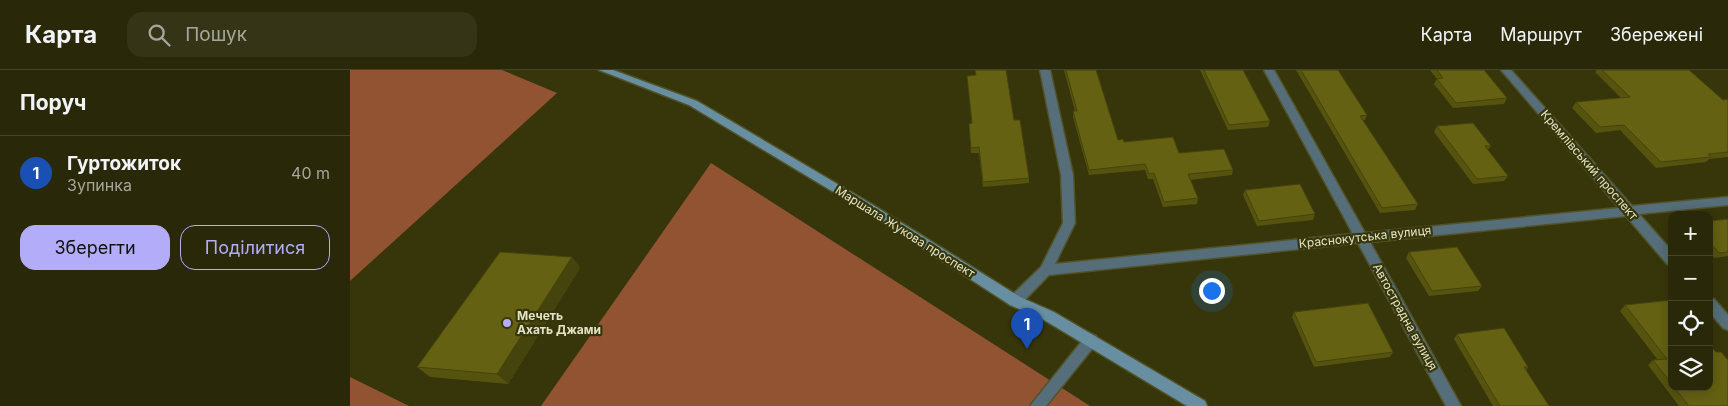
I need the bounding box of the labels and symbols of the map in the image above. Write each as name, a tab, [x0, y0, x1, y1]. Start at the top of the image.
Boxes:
street label: Кремлівський проспект	[1538, 107, 1641, 223]
street label: Маршала Жукова проспект	[833, 182, 978, 281]
street label: Краснокутська вулиця	[1298, 222, 1432, 251]
street label: Автострадна вулиця	[1370, 261, 1441, 373]
your location	[1199, 278, 1225, 304]
place label: Мечеть Ахать Джами	[517, 308, 601, 337]
pin: 1	[1011, 308, 1043, 349]
marker: Мечеть Ахать Джами	[501, 317, 513, 329]

